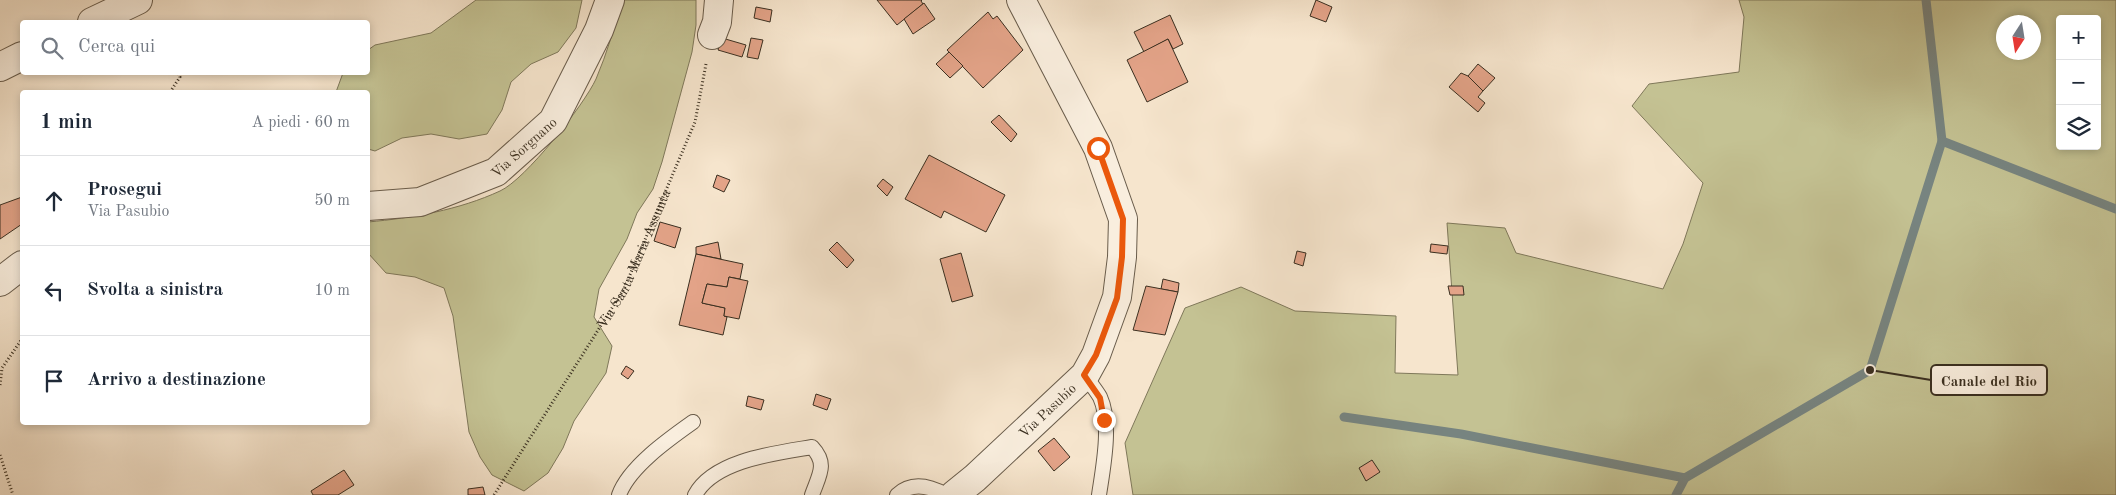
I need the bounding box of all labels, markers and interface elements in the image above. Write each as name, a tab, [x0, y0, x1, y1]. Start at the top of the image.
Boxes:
north arrow	[1996, 15, 2041, 60]
map controls	[2056, 15, 2101, 150]
button: +	[2056, 15, 2101, 60]
search box	[20, 20, 370, 75]
icon: search	[38, 34, 66, 62]
text: Cerca qui	[78, 38, 155, 57]
button: −	[2056, 60, 2101, 105]
button: layers	[2056, 105, 2101, 150]
text: 1 min	[40, 112, 93, 133]
text: A piedi · 60 m	[251, 115, 350, 131]
street label: Via Sorgnano	[489, 115, 560, 181]
route start	[1087, 137, 1110, 160]
text: Prosegui	[87, 181, 162, 200]
icon: ahead	[40, 187, 68, 215]
street label: Via Santa Maria Assunta	[595, 187, 674, 331]
text: 50 m	[314, 193, 350, 209]
text: Via Pasubio	[87, 204, 169, 220]
icon: left	[40, 277, 68, 305]
text: Svolta a sinistra	[87, 281, 223, 300]
text: 10 m	[314, 283, 350, 299]
callout: Canale del Rio	[1931, 365, 2047, 395]
icon: arrive	[40, 367, 68, 395]
text: Arrivo a destinazione	[87, 371, 266, 390]
text: Canale del Rio	[1941, 375, 2037, 390]
street label: Via Pasubio	[1017, 381, 1079, 441]
route end	[1093, 409, 1116, 432]

